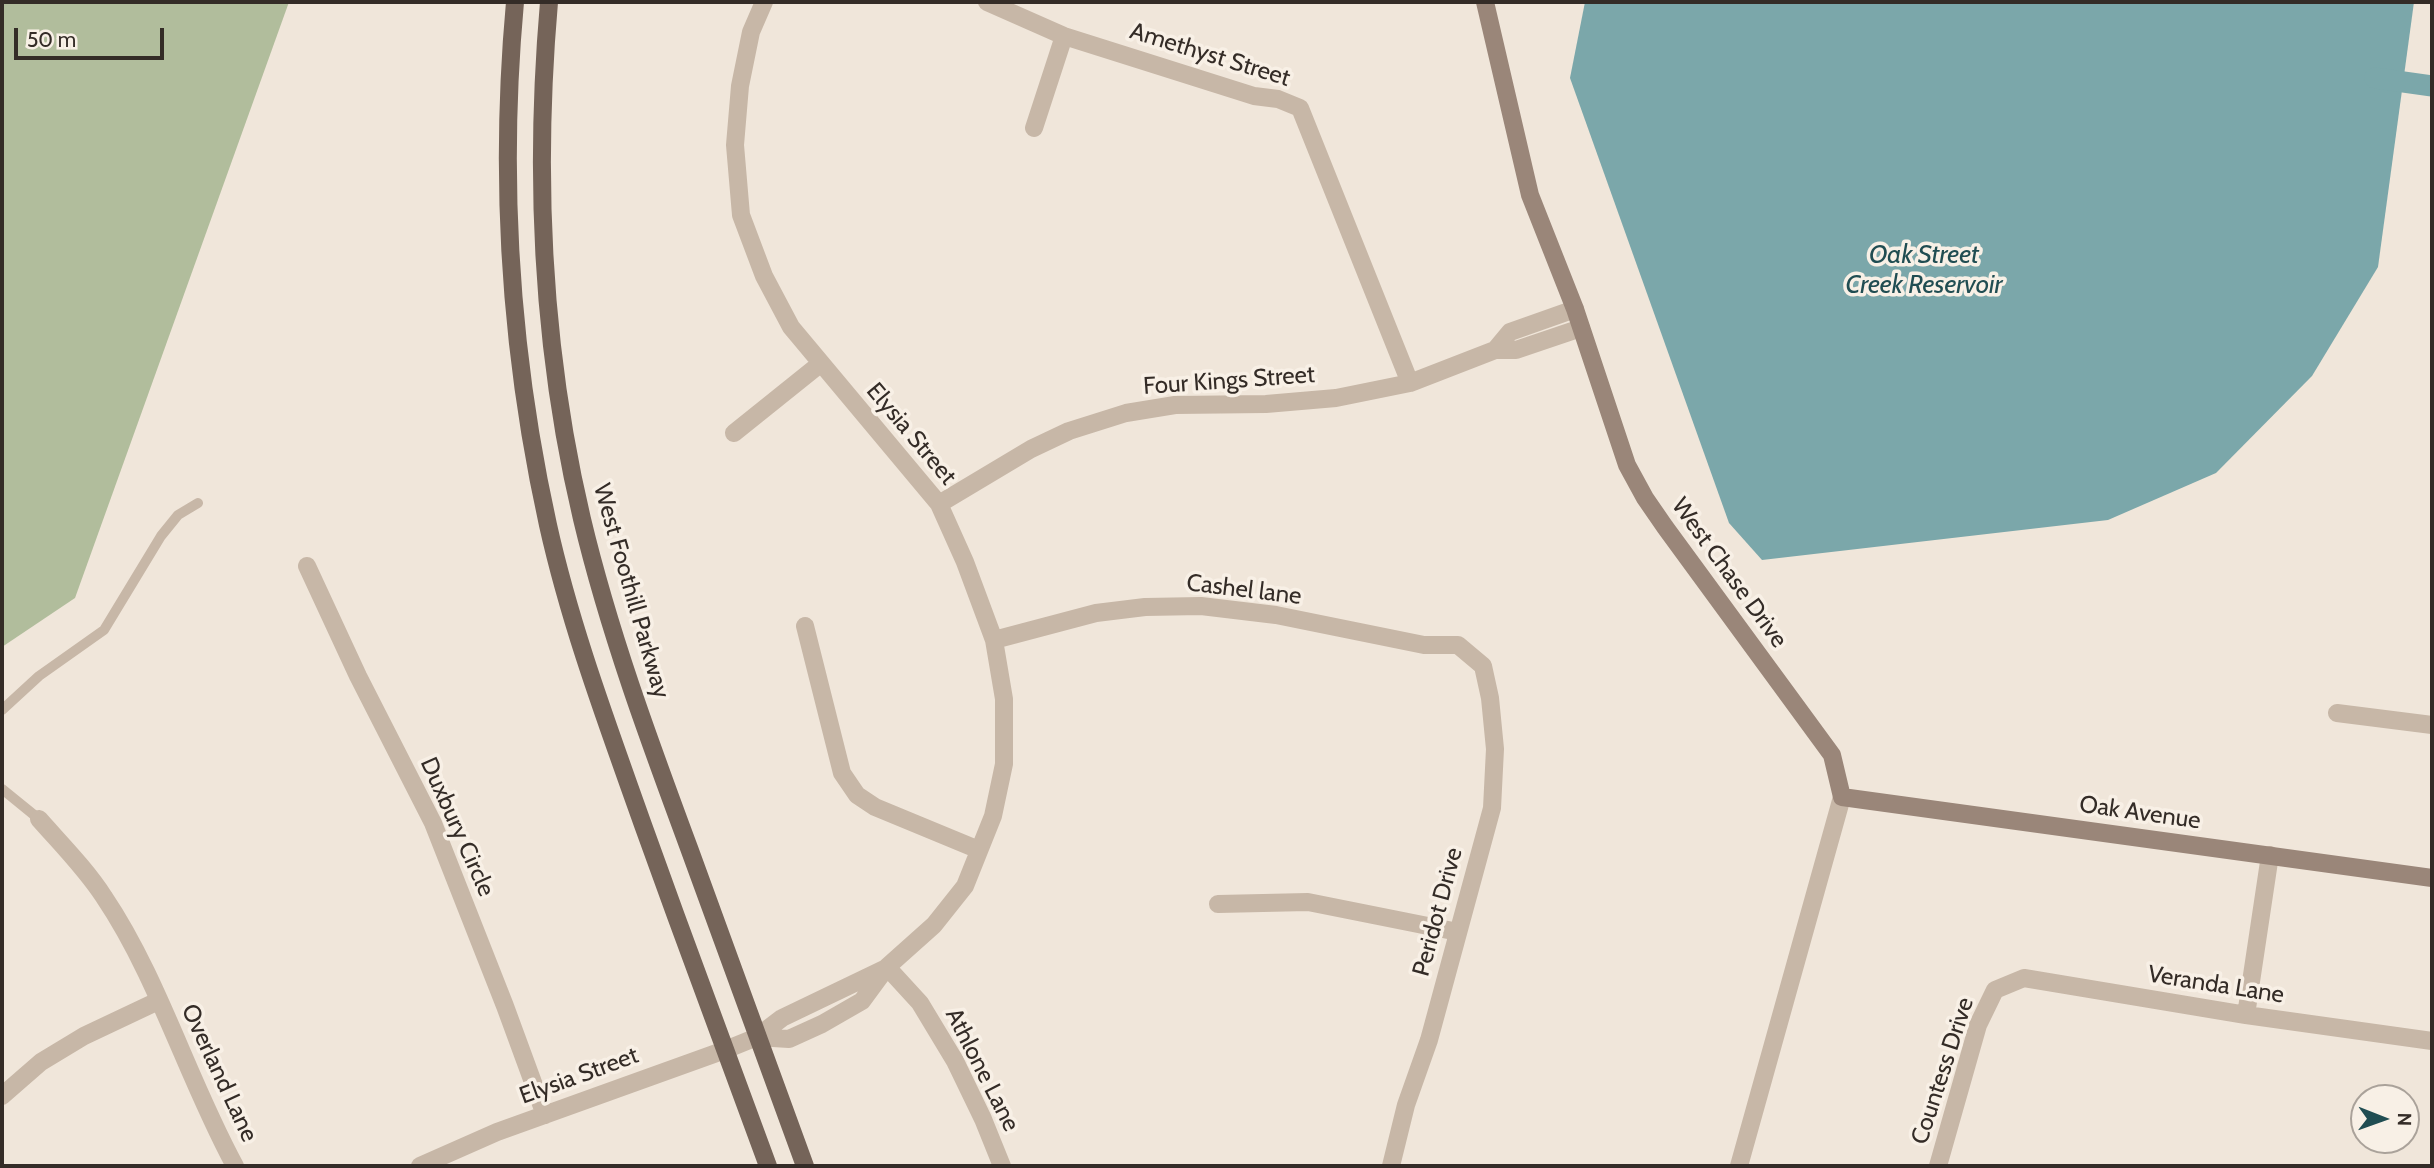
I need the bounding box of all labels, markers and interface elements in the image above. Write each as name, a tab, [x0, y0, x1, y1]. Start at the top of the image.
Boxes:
scale bar	[18, 14, 168, 58]
street label: Amethyst Street	[1126, 17, 1294, 93]
text: 50 m	[27, 27, 76, 52]
water label: Oak Street Creek Reservoir	[1845, 239, 2003, 300]
street label: Four Kings Street	[1142, 361, 1316, 401]
street label: Elysia Street	[860, 377, 962, 491]
street label: West Foothill Parkway	[587, 480, 675, 702]
street label: West Chase Drive	[1665, 492, 1793, 654]
street label: Cashel lane	[1185, 569, 1303, 611]
street label: Duxbury Circle	[414, 753, 500, 901]
street label: Oak Avenue	[2078, 790, 2202, 836]
street label: Peridot Drive	[1407, 844, 1469, 980]
street label: Veranda Lane	[2146, 960, 2286, 1010]
street label: Countess Drive	[1906, 994, 1980, 1148]
street label: Overland Lane	[175, 1000, 263, 1146]
street label: Athlone Lane	[939, 1004, 1025, 1136]
street label: Elysia Street	[516, 1041, 642, 1111]
north arrow	[2350, 1084, 2420, 1154]
text: N	[2393, 1112, 2416, 1126]

